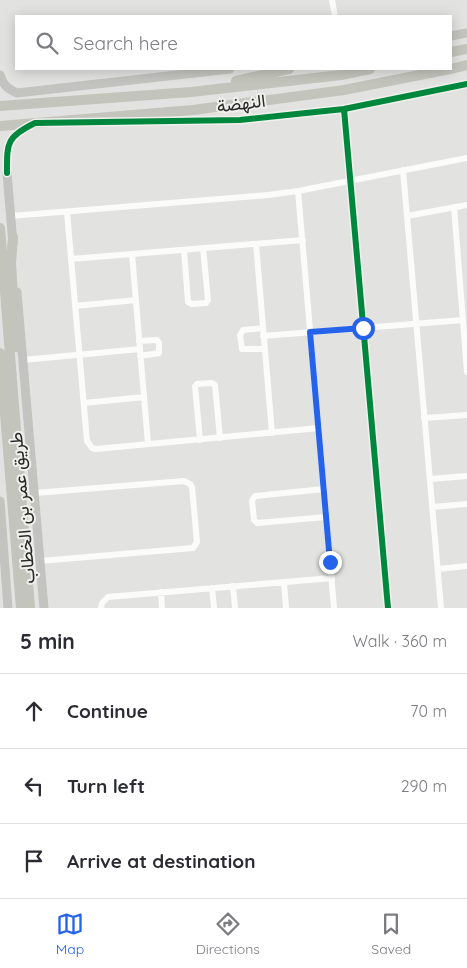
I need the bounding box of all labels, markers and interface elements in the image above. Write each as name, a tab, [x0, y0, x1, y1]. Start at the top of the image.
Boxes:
search box	[15, 15, 452, 70]
icon: search	[33, 29, 61, 57]
text: Search here	[73, 31, 178, 55]
street label: النهضة	[215, 89, 267, 117]
route start	[352, 317, 375, 340]
street label: طريق عمر بن الخطاب	[4, 431, 40, 585]
route end	[319, 551, 342, 574]
text: 5 min	[20, 628, 75, 654]
text: Walk · 360 m	[352, 631, 447, 651]
icon: ahead	[20, 697, 48, 725]
text: Continue	[67, 699, 148, 723]
text: 70 m	[410, 701, 447, 721]
icon: left	[20, 772, 48, 800]
text: Turn left	[67, 774, 145, 798]
text: 290 m	[401, 776, 447, 796]
icon: arrive	[20, 847, 48, 875]
text: Arrive at destination	[67, 849, 256, 873]
tab: Map	[56, 910, 84, 958]
tab: Directions	[196, 910, 260, 958]
tab: Saved	[371, 910, 411, 958]

